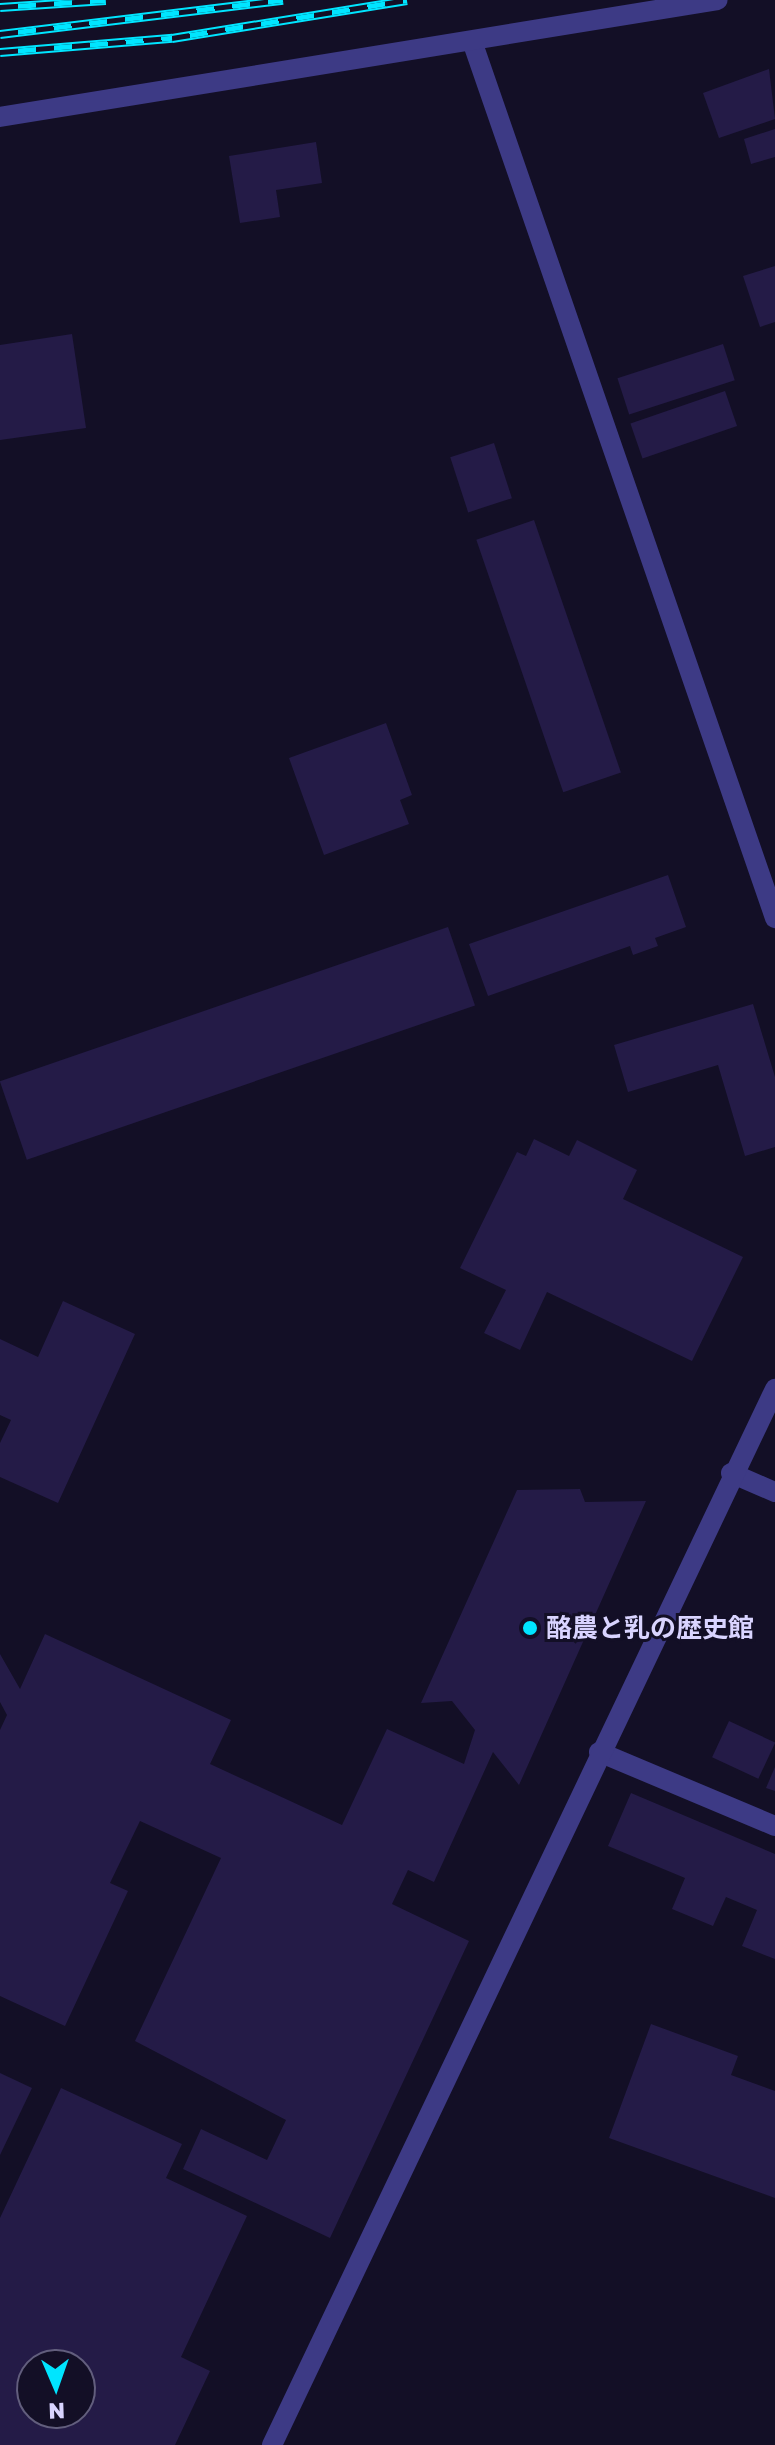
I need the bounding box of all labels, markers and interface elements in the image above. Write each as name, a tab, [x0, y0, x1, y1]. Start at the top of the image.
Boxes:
place label: 酪農と乳の歴史館	[546, 1612, 754, 1644]
marker: 酪農と乳の歴史館	[521, 1619, 539, 1637]
north arrow	[16, 2349, 96, 2429]
text: N	[48, 2398, 66, 2425]

